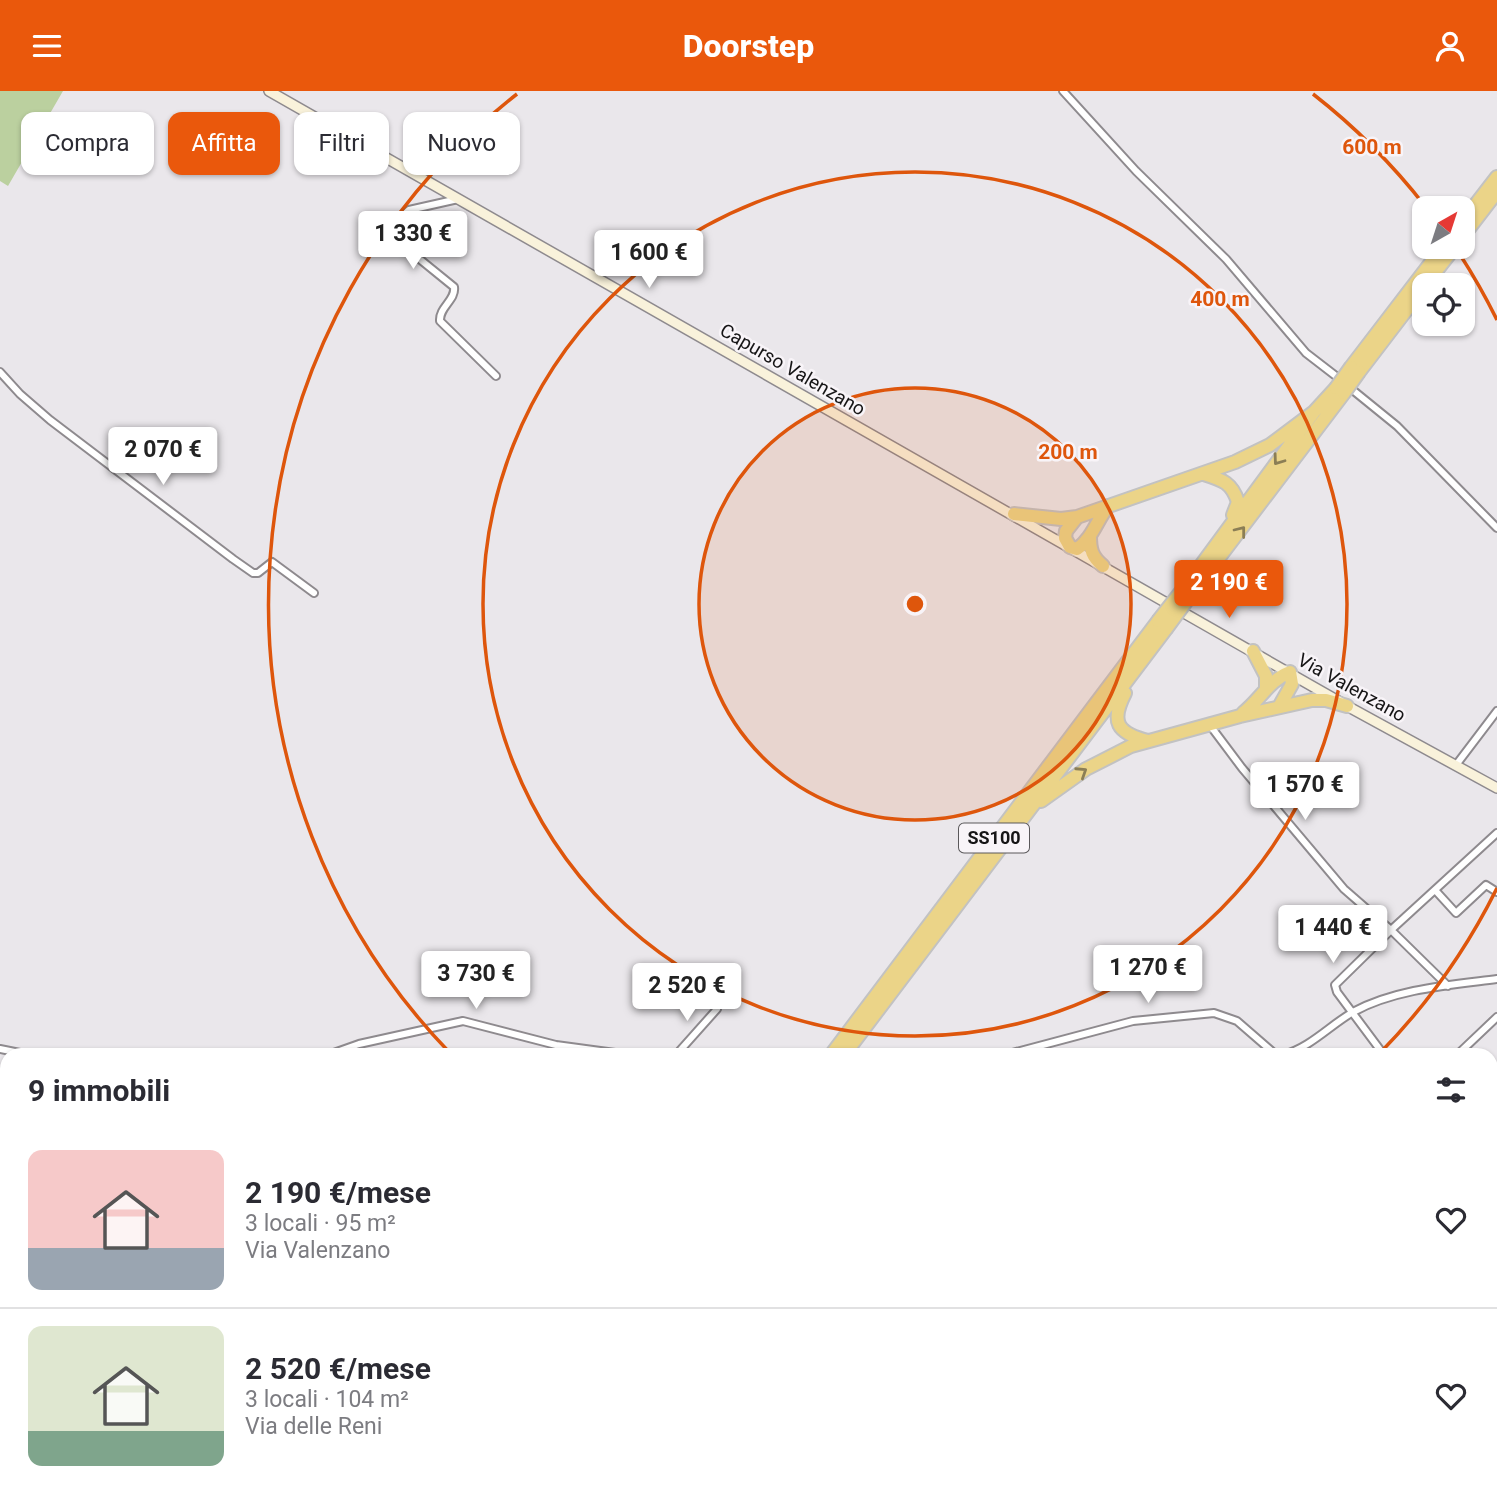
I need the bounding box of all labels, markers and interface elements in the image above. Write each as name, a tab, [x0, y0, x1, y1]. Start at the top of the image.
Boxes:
icon: menu	[28, 27, 66, 65]
text: Doorstep	[683, 27, 814, 65]
icon: person	[1431, 27, 1469, 65]
chip: Compra	[21, 112, 154, 175]
chip: Affitta	[168, 112, 280, 175]
chip: Filtri	[294, 112, 389, 175]
chip: Nuovo	[403, 112, 520, 175]
text: 600 m	[1342, 135, 1402, 159]
north arrow	[1412, 196, 1475, 259]
map controls	[1412, 196, 1475, 336]
pin: 1 330 €	[348, 211, 478, 271]
text: 1 330 €	[374, 220, 452, 247]
pin: 1 600 €	[584, 231, 714, 290]
text: 1 600 €	[610, 239, 688, 266]
button: locate	[1412, 273, 1475, 336]
text: 400 m	[1190, 287, 1250, 311]
street label: Capurso Valenzano	[716, 318, 869, 420]
pin: 2 070 €	[98, 427, 228, 487]
text: 2 070 €	[124, 436, 202, 463]
text: 200 m	[1038, 440, 1098, 464]
one-way arrow	[1274, 452, 1287, 465]
one-way arrow	[1233, 526, 1246, 538]
pin: 2 190 €	[1164, 561, 1294, 620]
text: 2 190 €	[1190, 569, 1268, 596]
centre of rings	[903, 592, 927, 616]
street label: Via Valenzano	[1294, 648, 1410, 727]
pin: 1 570 €	[1240, 763, 1370, 822]
one-way arrow	[1074, 767, 1087, 780]
text: 1 570 €	[1266, 771, 1344, 798]
road number: SS100	[959, 823, 1029, 853]
pin: 1 440 €	[1268, 905, 1398, 965]
text: 1 440 €	[1294, 914, 1372, 941]
pin: 1 270 €	[1083, 946, 1213, 1005]
pin: 3 730 €	[411, 951, 541, 1011]
text: 1 270 €	[1109, 954, 1187, 981]
text: 3 730 €	[437, 960, 515, 987]
pin: 2 520 €	[622, 963, 752, 1023]
text: 2 520 €	[648, 972, 726, 999]
icon: filters	[1432, 1071, 1470, 1109]
text: 9 immobili	[28, 1073, 170, 1108]
text: 2 190 €/mese	[245, 1175, 431, 1210]
icon: home	[84, 1178, 168, 1262]
icon: heart	[1432, 1201, 1470, 1239]
text: 3 locali · 95 m²	[245, 1210, 396, 1237]
text: Via Valenzano	[245, 1237, 390, 1264]
text: 2 520 €/mese	[245, 1351, 431, 1386]
icon: home	[84, 1354, 168, 1438]
icon: heart	[1432, 1377, 1470, 1415]
text: 3 locali · 104 m²	[245, 1386, 409, 1413]
text: Via delle Reni	[245, 1413, 382, 1440]

